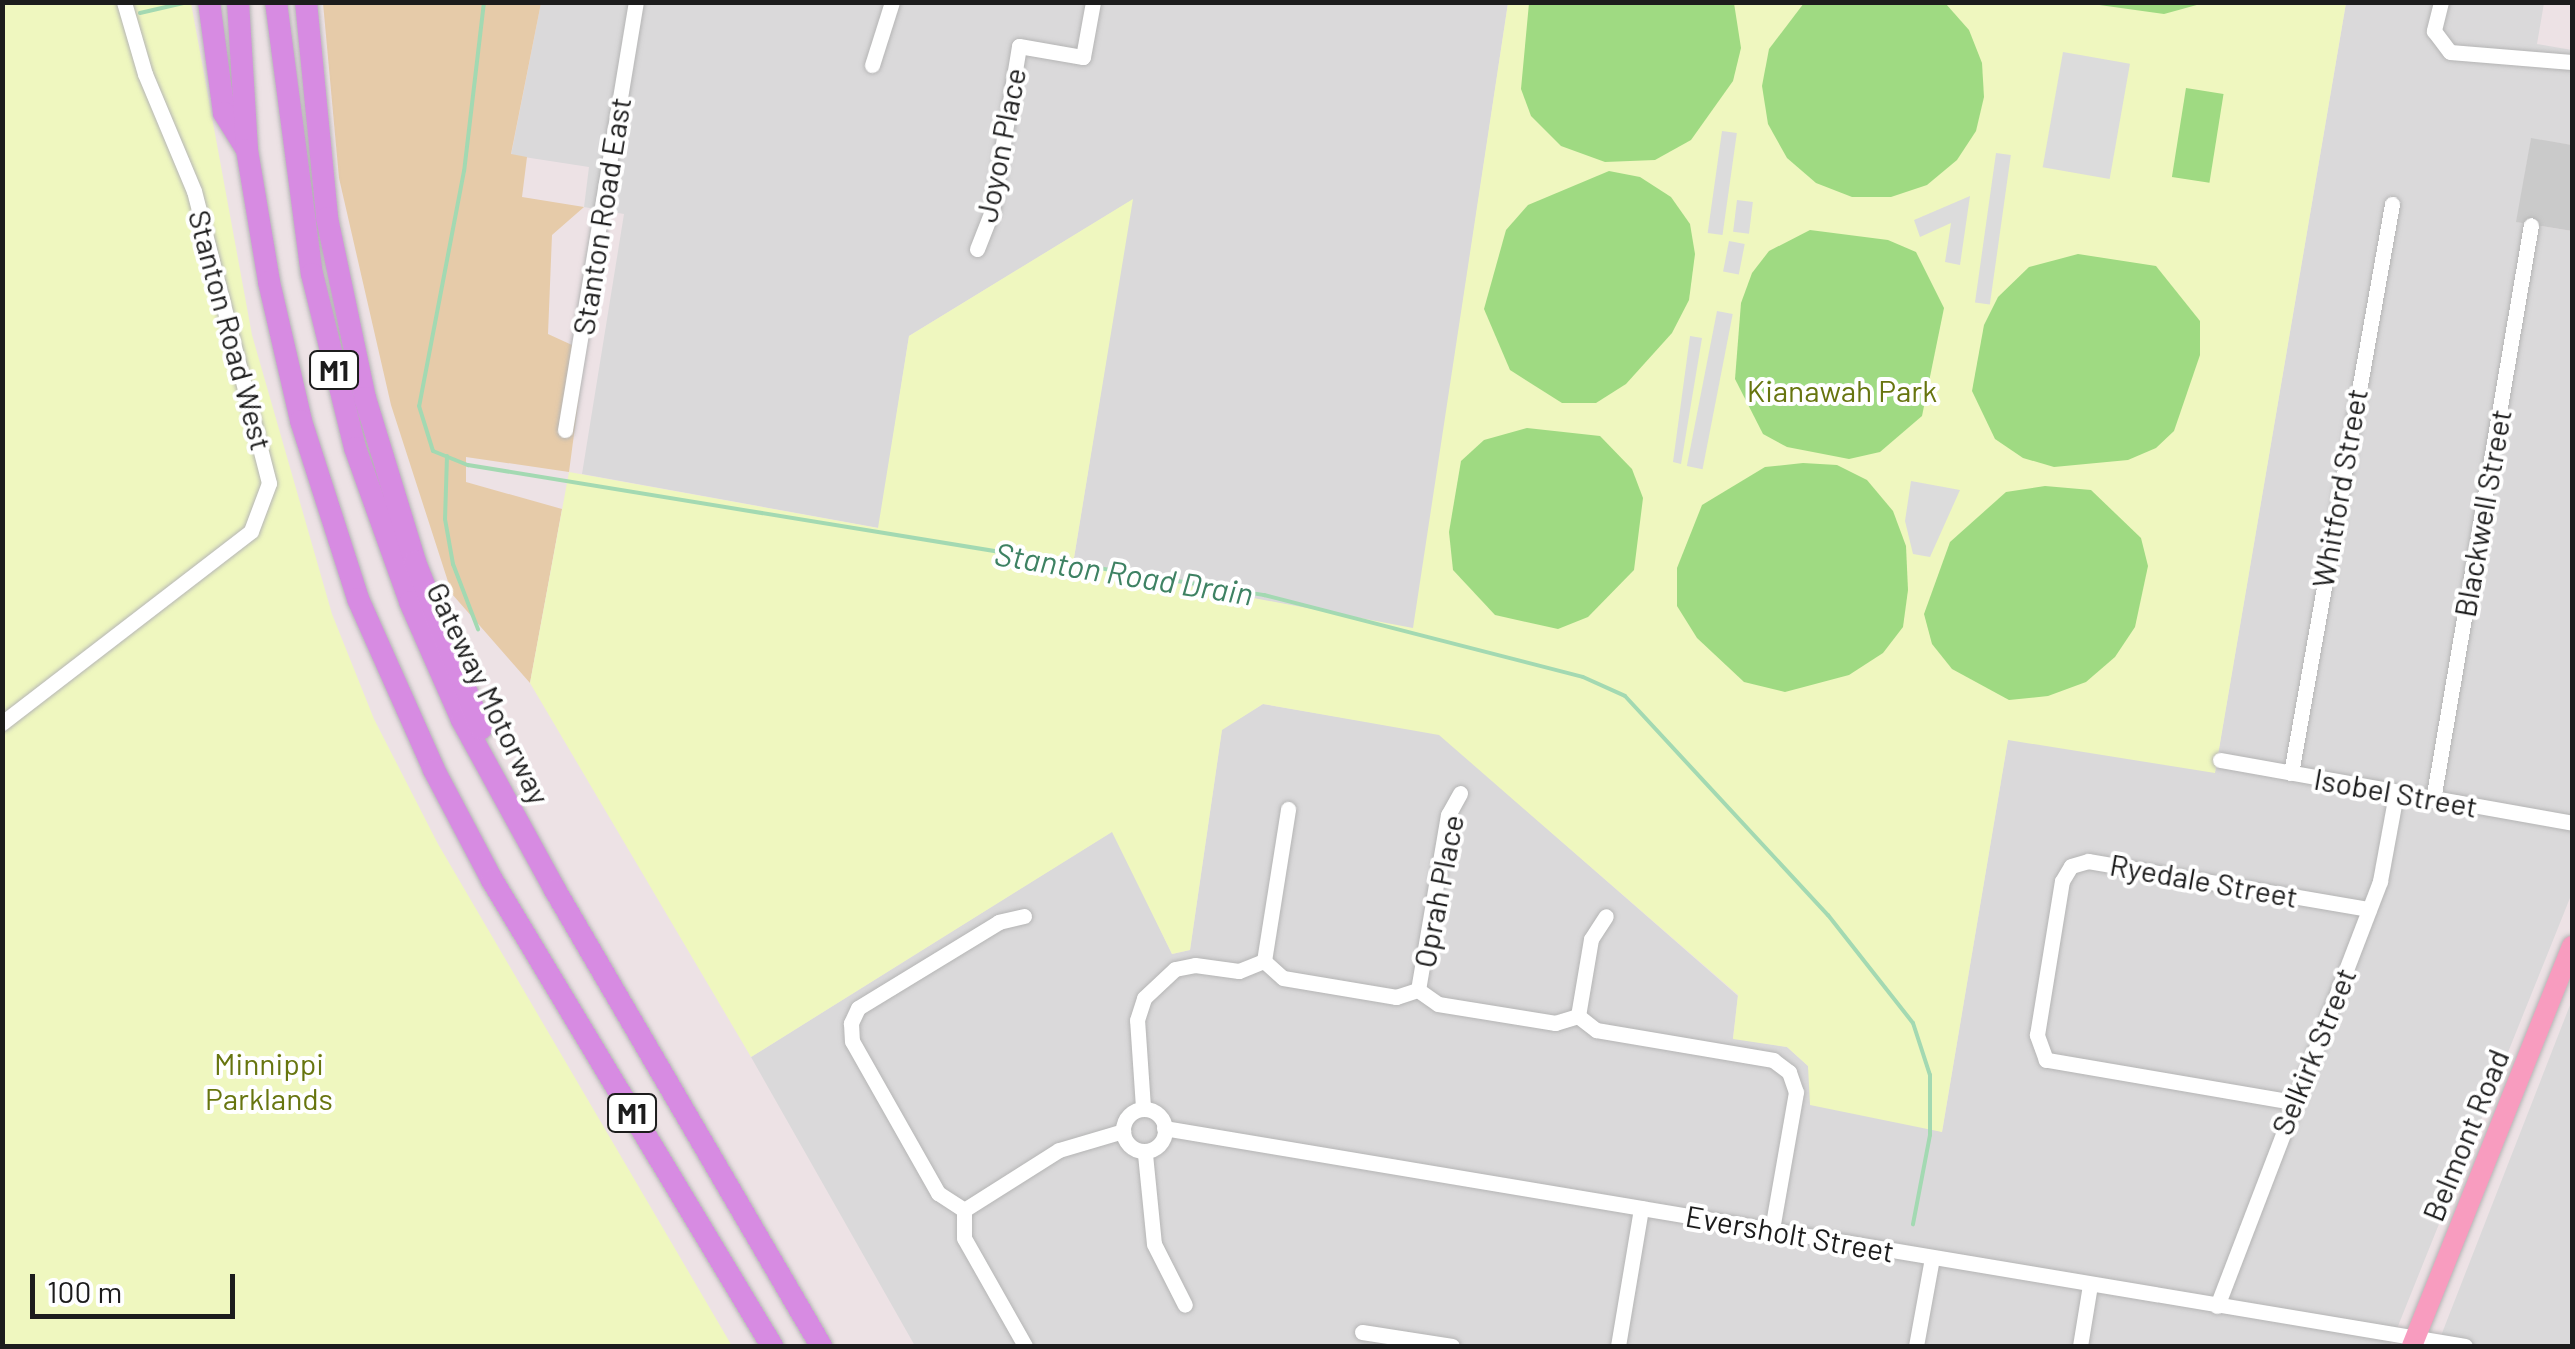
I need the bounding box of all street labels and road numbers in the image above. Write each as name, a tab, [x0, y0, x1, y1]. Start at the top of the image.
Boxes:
street label: Joyon Place	[967, 65, 1033, 225]
street label: Stanton Road East	[564, 95, 638, 337]
street label: Stanton Road West	[182, 206, 280, 454]
road number: M1	[309, 347, 359, 393]
street label: Whitford Street	[2304, 386, 2374, 590]
street label: Blackwell Street	[2446, 406, 2518, 620]
street label: Gateway Motorway	[420, 576, 558, 810]
street label: Isobel Street	[2311, 760, 2481, 824]
street label: Oprah Place	[1406, 811, 1470, 971]
street label: Ryedale Street	[2107, 846, 2301, 914]
street label: Selkirk Street	[2263, 962, 2363, 1140]
street label: Belmont Road	[2414, 1044, 2516, 1226]
road number: M1	[607, 1090, 657, 1136]
street label: Eversholt Street	[1683, 1197, 1897, 1269]

